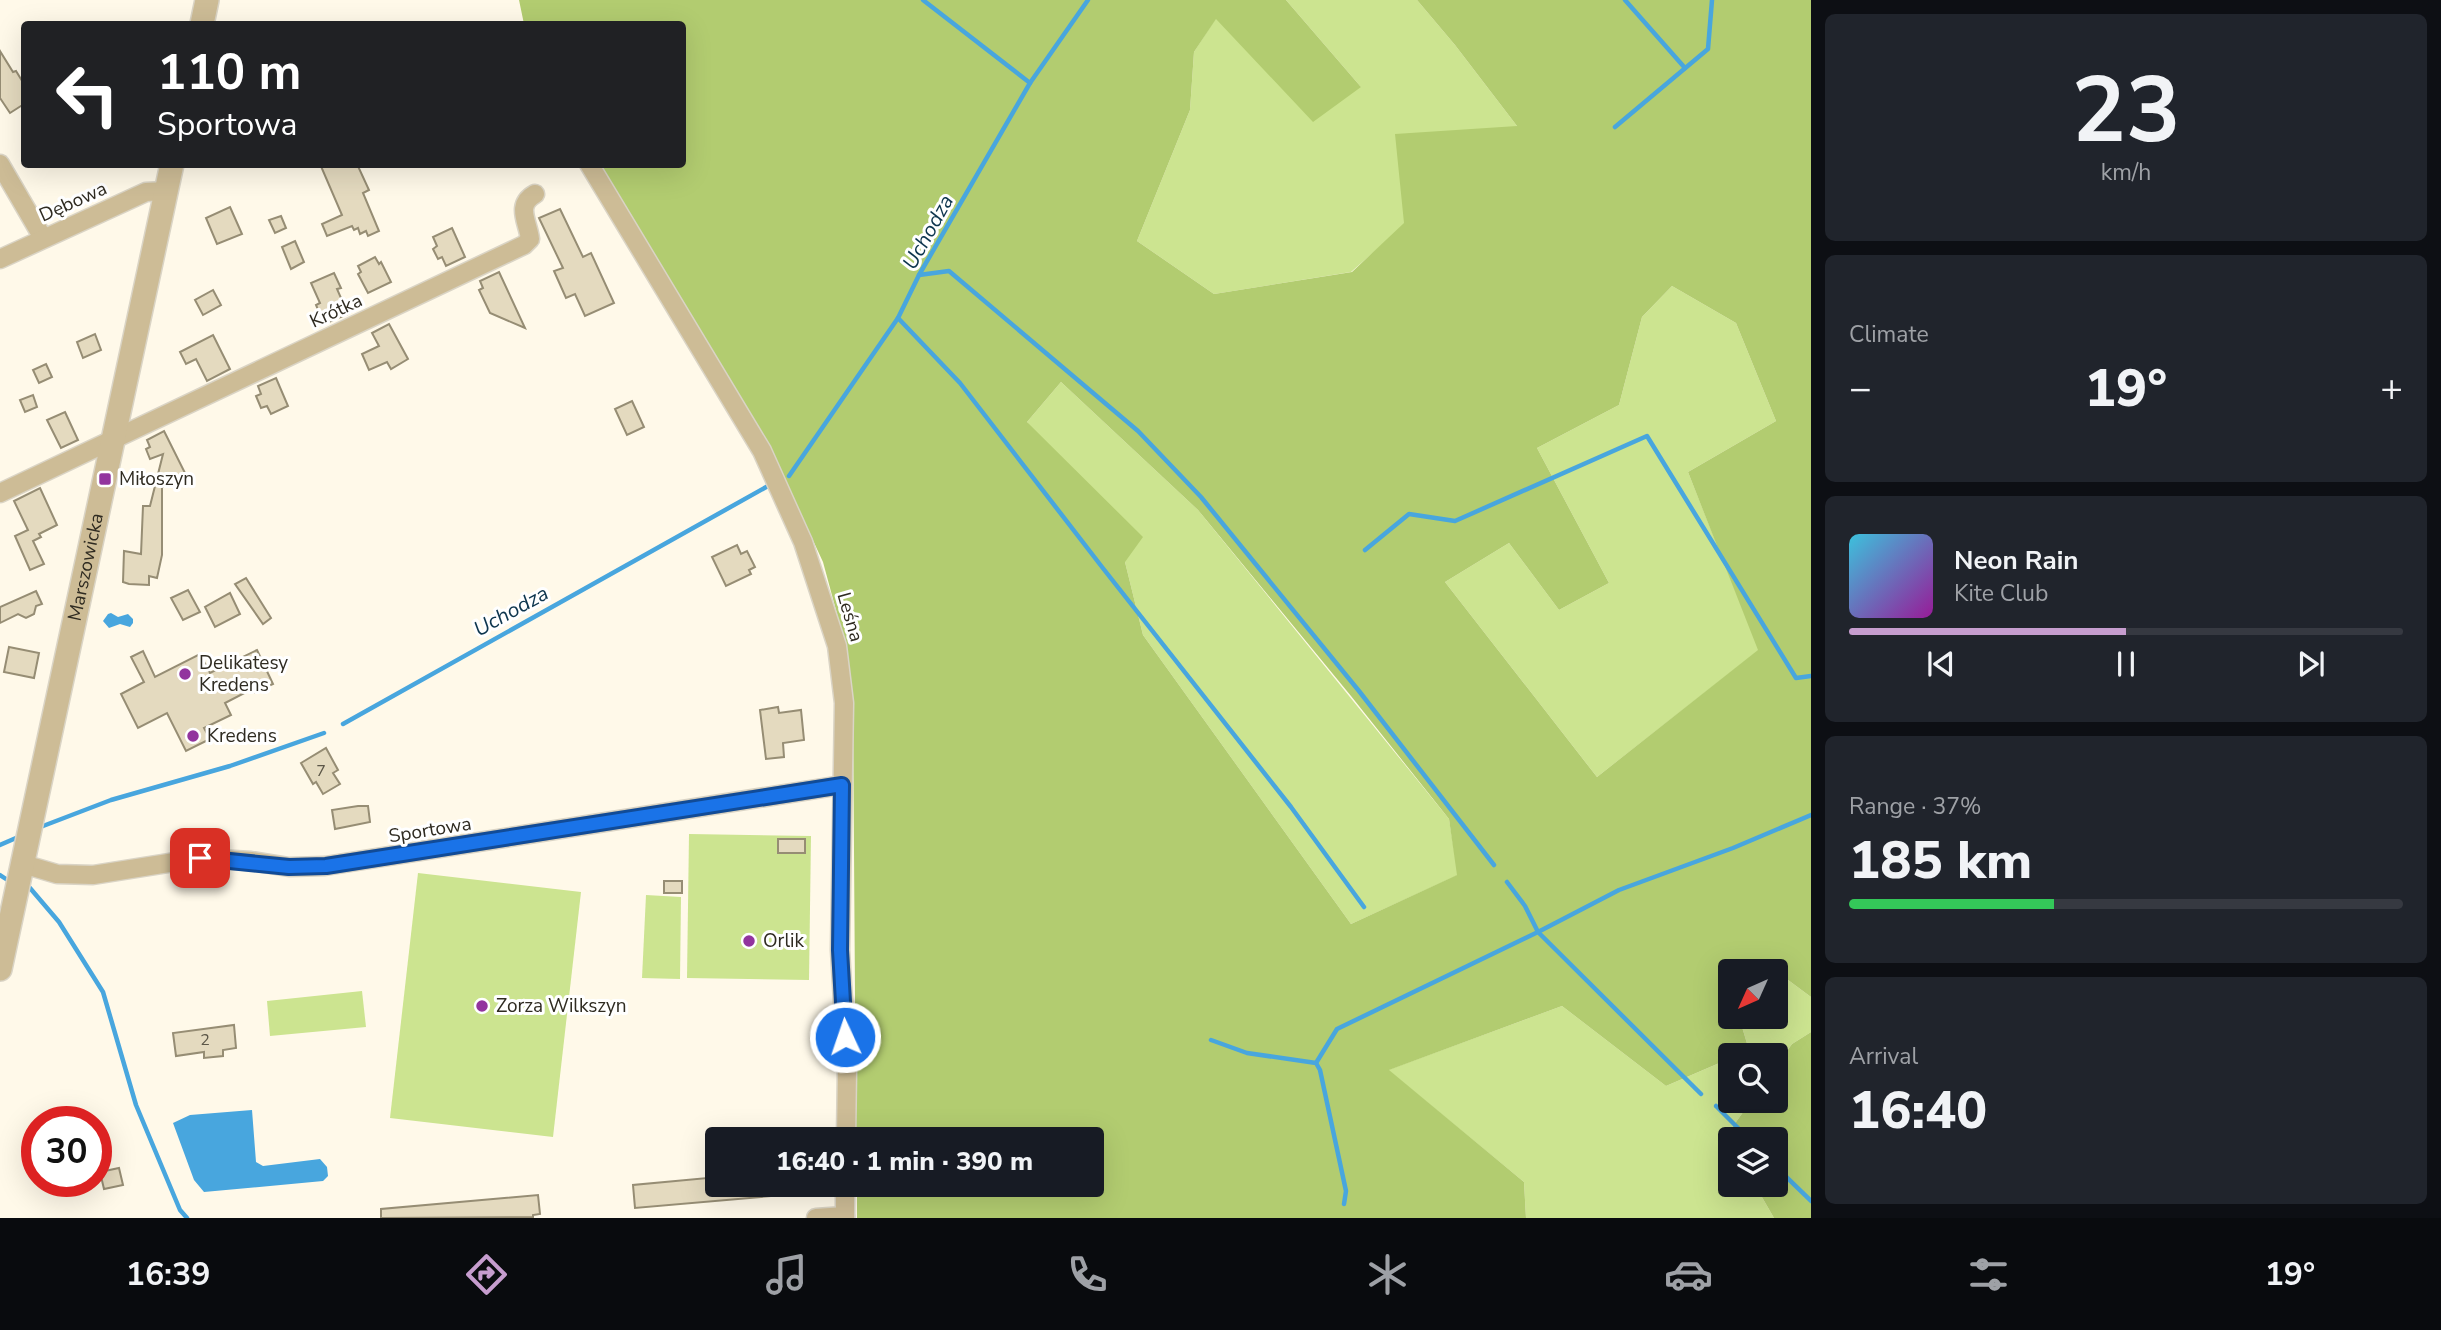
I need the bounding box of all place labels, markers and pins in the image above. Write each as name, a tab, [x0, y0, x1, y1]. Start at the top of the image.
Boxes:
place label: Miłoszyn	[119, 466, 194, 492]
marker: Miłoszyn	[97, 471, 113, 487]
place label: Delikatesy Kredens	[199, 650, 288, 698]
marker: Delikatesy Kredens	[177, 666, 193, 682]
place label: Kredens	[207, 723, 277, 749]
marker: Kredens	[185, 728, 201, 744]
pin	[170, 828, 230, 888]
place label: Orlik	[763, 928, 804, 954]
marker: Orlik	[741, 933, 757, 949]
place label: Zorza Wilkszyn	[496, 993, 627, 1019]
marker: Zorza Wilkszyn	[474, 998, 490, 1014]

